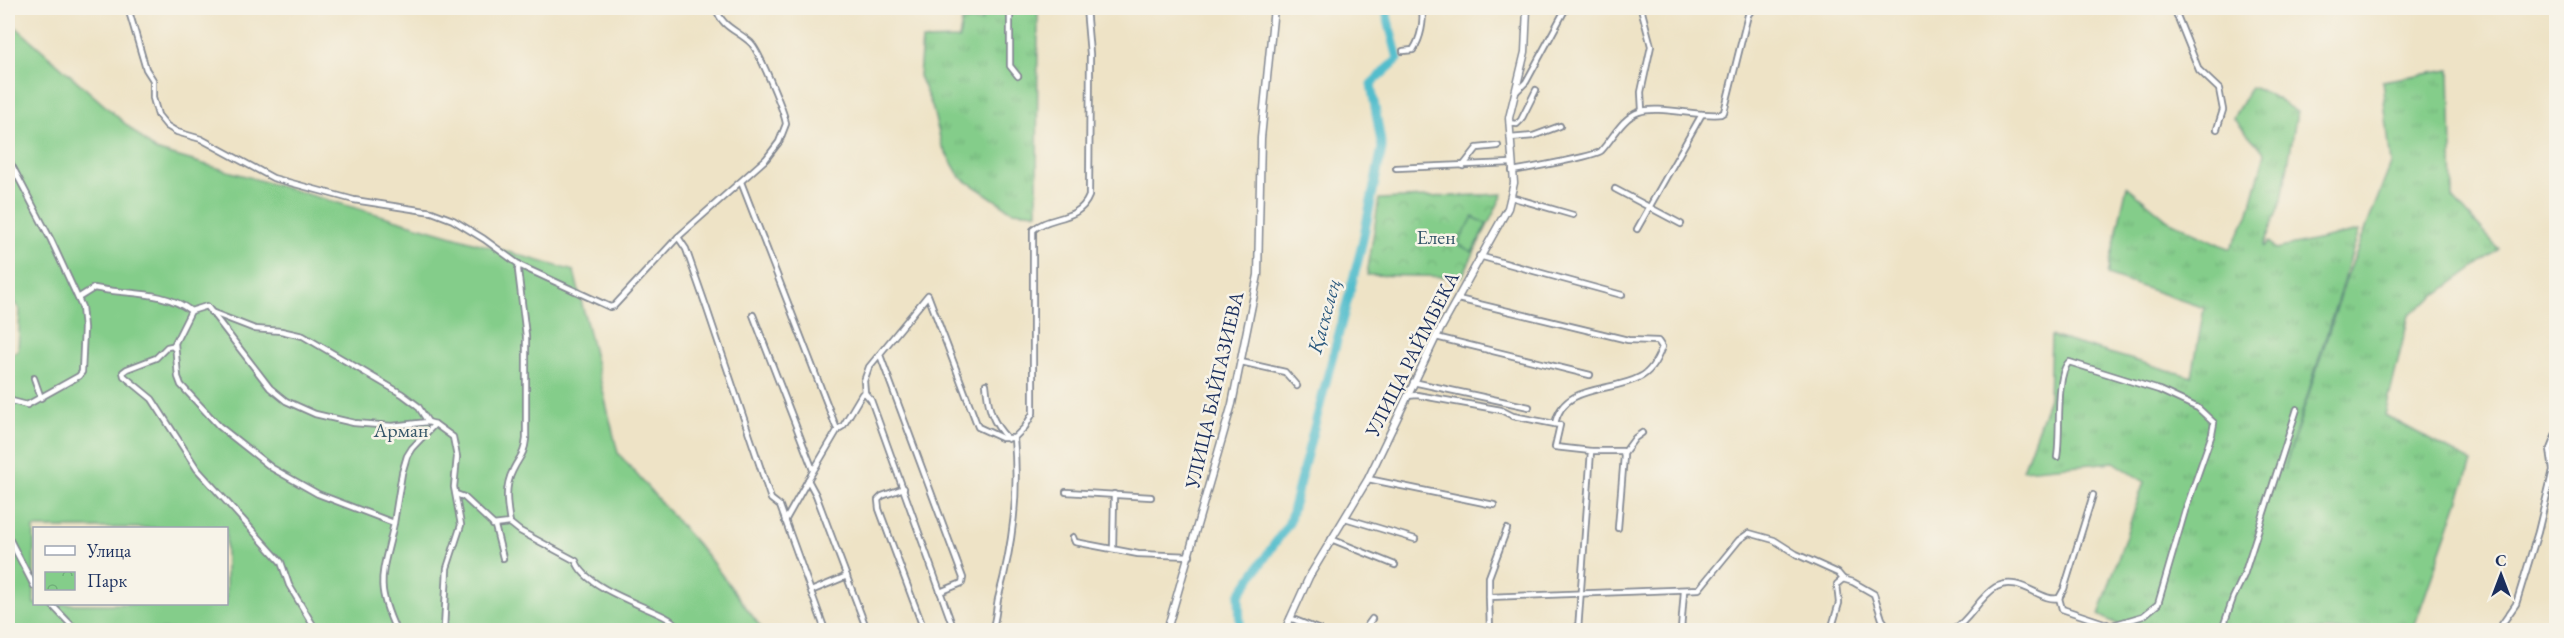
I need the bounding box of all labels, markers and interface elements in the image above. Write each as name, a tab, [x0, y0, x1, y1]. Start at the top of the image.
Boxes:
park label: Елен	[1416, 224, 1456, 250]
street label: УЛИЦА РАЙМБЕКА	[1359, 267, 1465, 442]
water label: Қаскелең	[1300, 275, 1346, 357]
street label: УЛИЦА БАЙГАЗИЕВА	[1178, 289, 1249, 492]
park label: Арман	[373, 417, 428, 443]
legend	[33, 527, 228, 605]
text: Улица	[86, 539, 132, 562]
north arrow	[2471, 545, 2531, 605]
text: С	[2495, 550, 2507, 571]
text: Парк	[87, 569, 127, 592]

